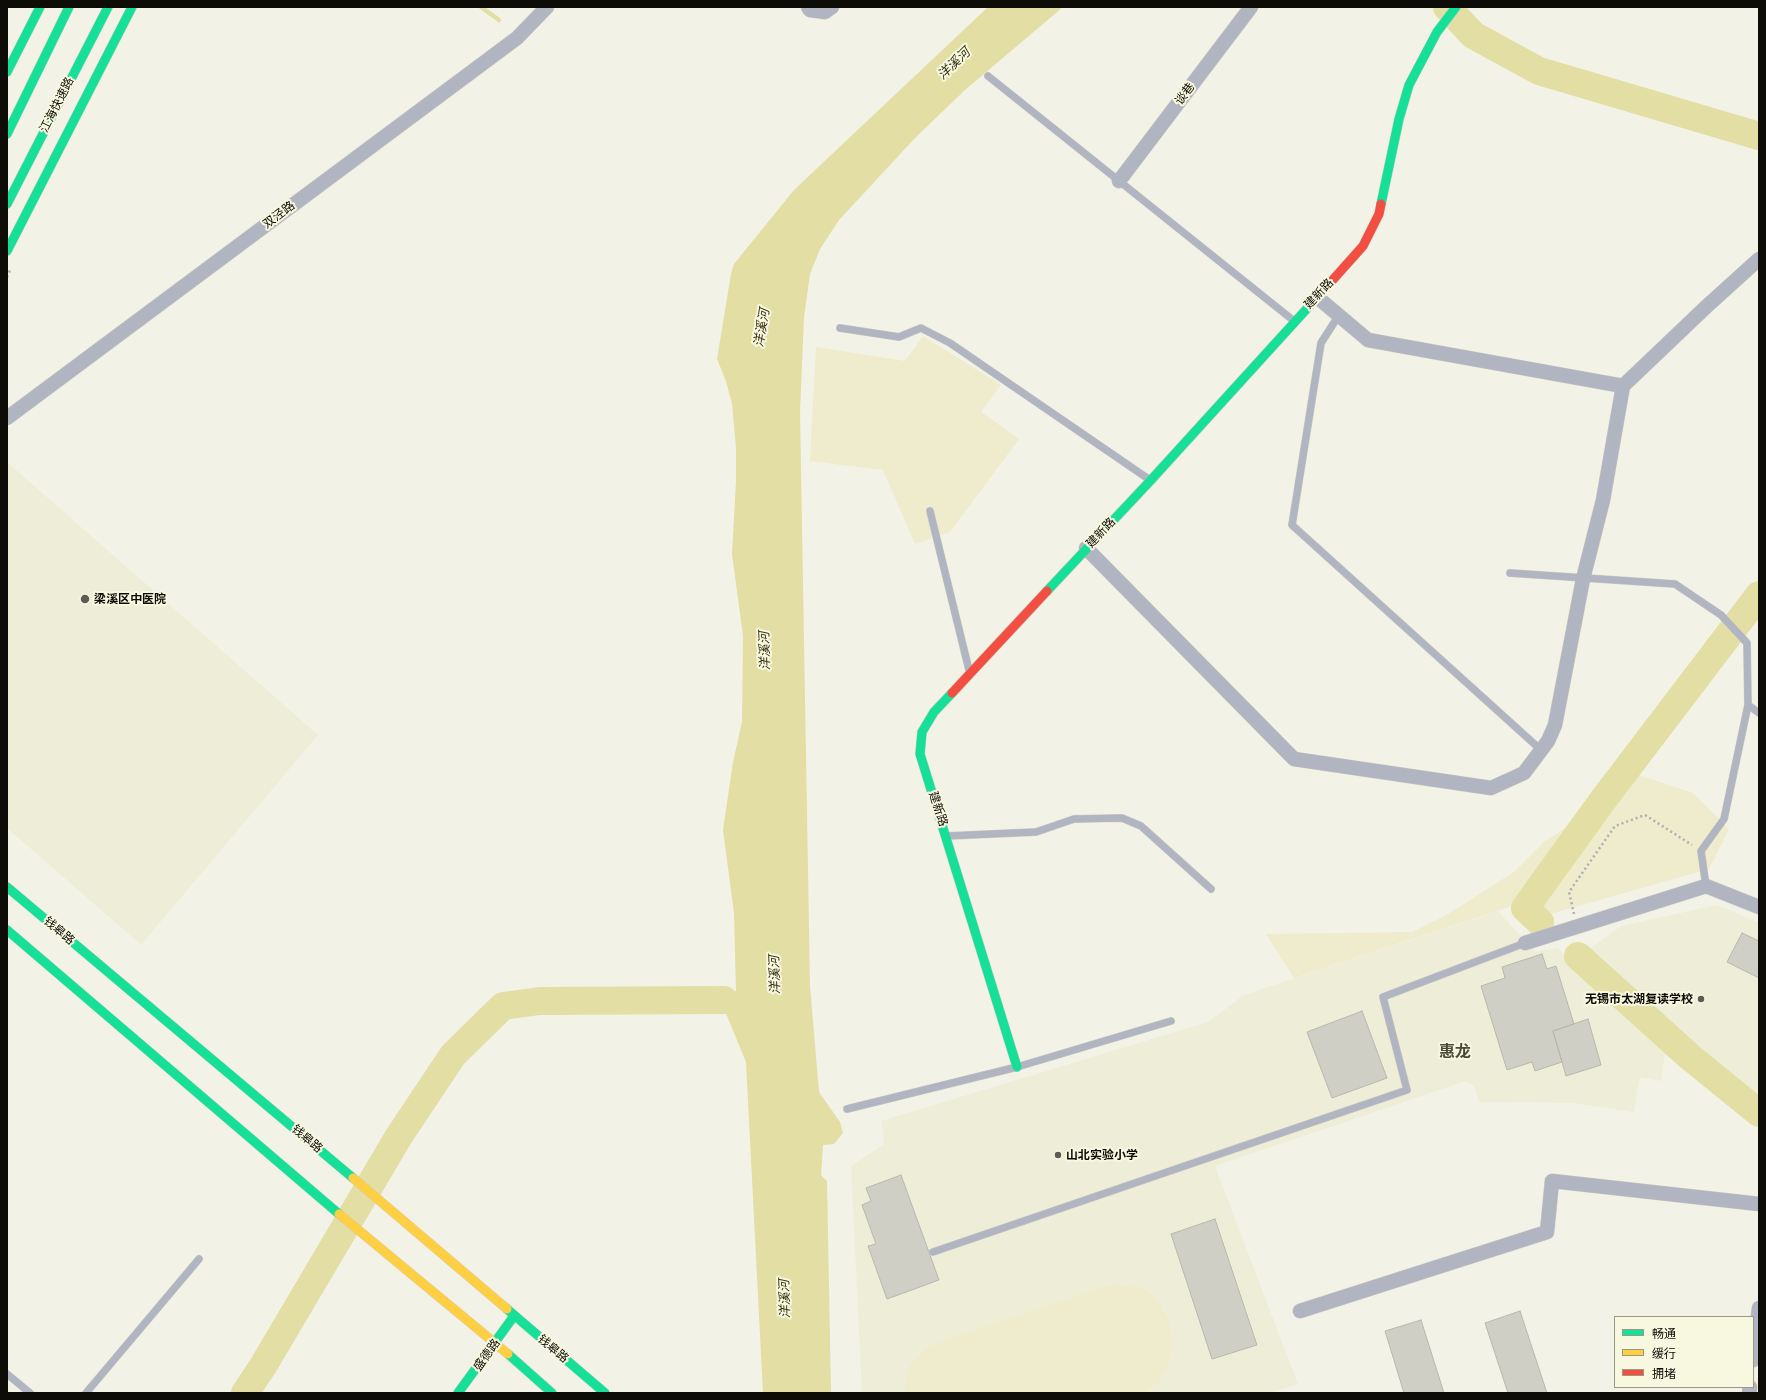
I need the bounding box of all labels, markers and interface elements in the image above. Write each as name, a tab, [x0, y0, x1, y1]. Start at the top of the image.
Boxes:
water label: 洋溪河	[935, 45, 973, 83]
street label: 江海快速路	[37, 75, 77, 135]
street label: 谈巷	[1172, 80, 1198, 108]
street label: 双泾路	[260, 198, 298, 232]
street label: 建新路	[1301, 276, 1337, 312]
water label: 洋溪河	[751, 308, 773, 348]
street label: 建新路	[1083, 515, 1119, 551]
place label: 梁溪区中医院	[94, 592, 166, 606]
marker: 梁溪区中医院	[79, 593, 91, 605]
water label: 洋溪河	[757, 631, 773, 671]
street label: 建新路	[926, 790, 950, 828]
street label: 钱皋路	[41, 914, 77, 948]
water label: 洋溪河	[767, 955, 783, 995]
place label: 无锡市太湖复读学校	[1585, 992, 1693, 1006]
marker: 无锡市太湖复读学校	[1696, 994, 1706, 1004]
district label: 惠龙	[1439, 1042, 1471, 1062]
street label: 钱皋路	[289, 1122, 325, 1156]
place label: 山北实验小学	[1066, 1148, 1138, 1162]
marker: 山北实验小学	[1053, 1150, 1063, 1160]
water label: 洋溪河	[777, 1279, 793, 1319]
legend	[1614, 1316, 1754, 1388]
text: 畅通	[1652, 1328, 1676, 1340]
street label: 钱皋路	[535, 1332, 571, 1366]
street label: 盛德路	[471, 1336, 503, 1374]
text: 缓行	[1652, 1348, 1676, 1360]
text: 拥堵	[1652, 1368, 1676, 1380]

